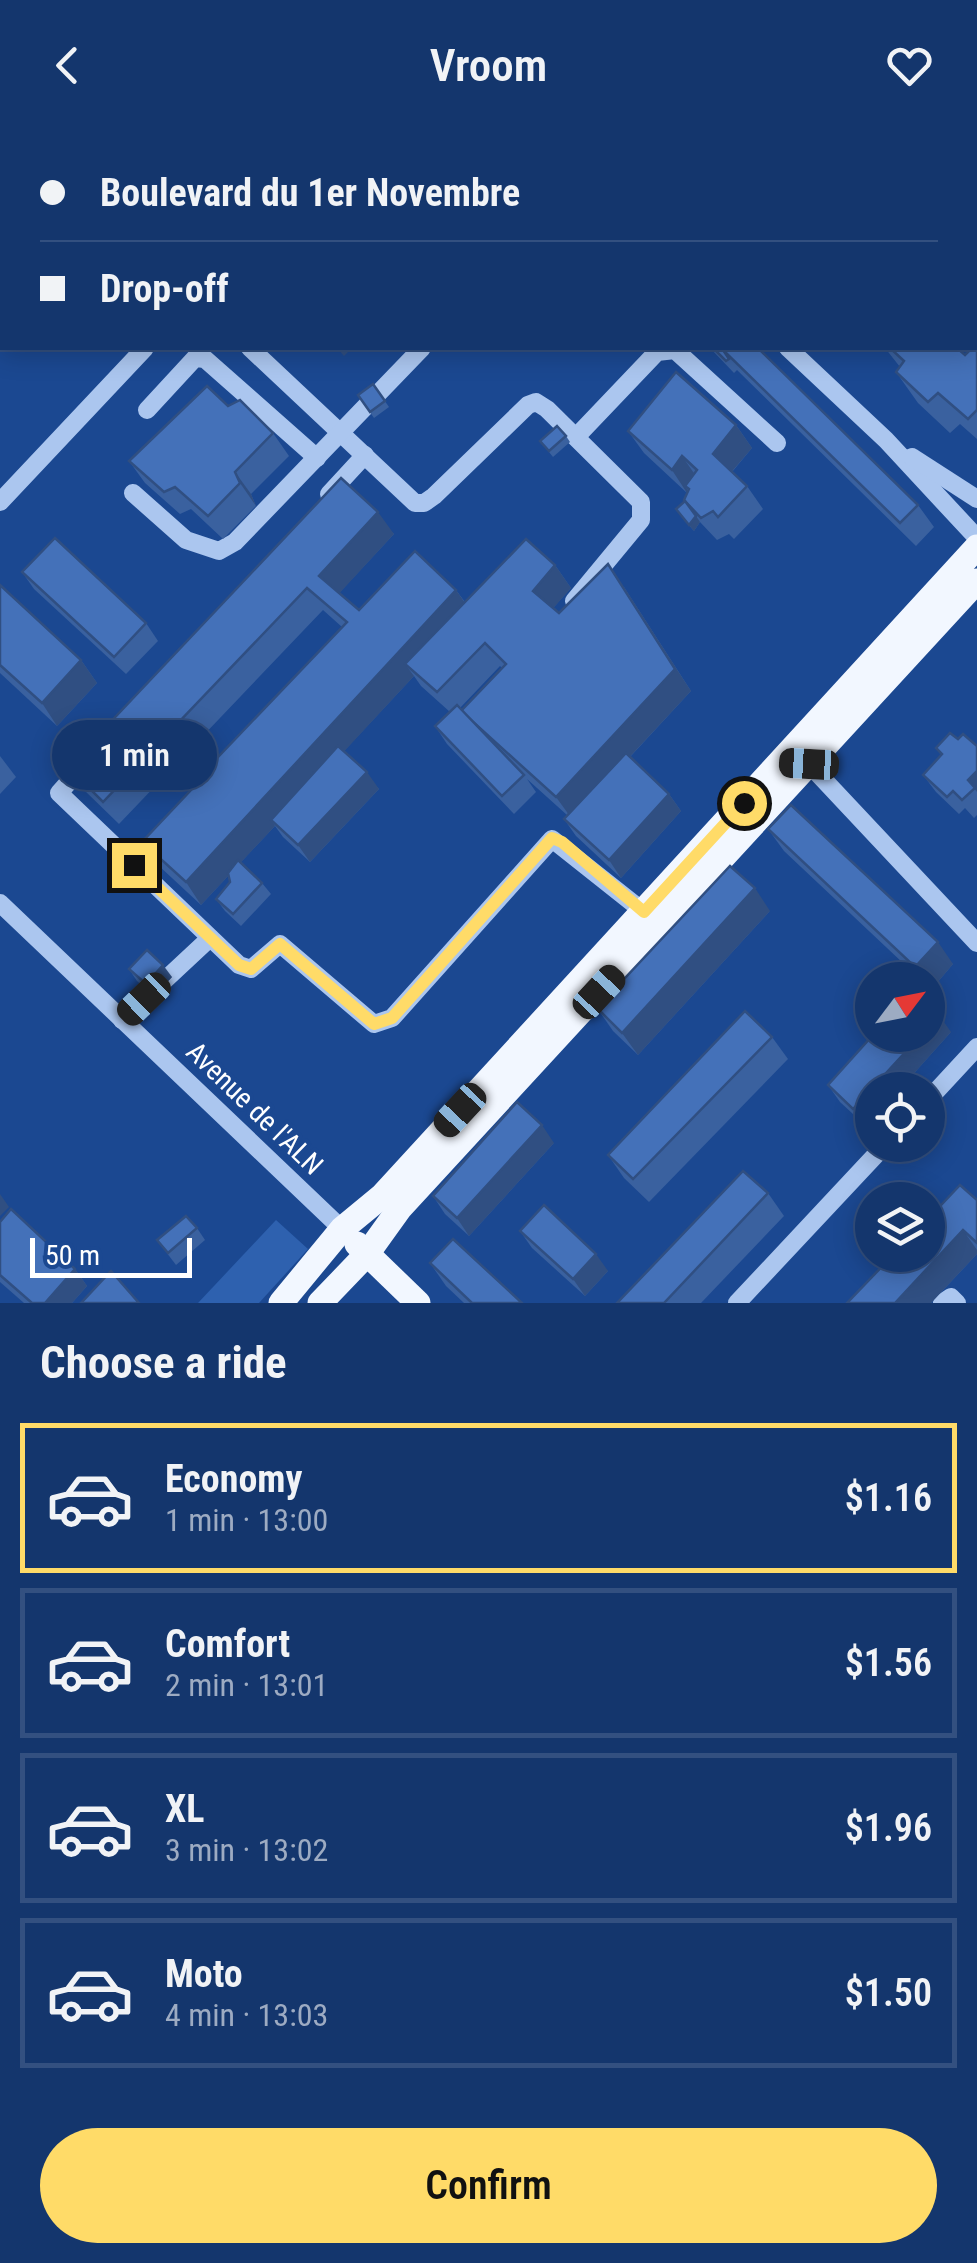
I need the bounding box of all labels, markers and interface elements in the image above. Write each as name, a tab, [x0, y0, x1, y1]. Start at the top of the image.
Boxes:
icon: back	[40, 38, 95, 93]
icon: heart	[882, 38, 937, 93]
text: Vroom	[430, 39, 547, 92]
text: Boulevard du 1er Novembre	[100, 171, 520, 215]
text: Drop-off	[100, 267, 229, 311]
callout: 1 min	[52, 720, 216, 790]
text: 1 min	[99, 736, 170, 774]
car	[778, 747, 840, 781]
route start	[722, 781, 767, 826]
route end	[112, 843, 157, 888]
car	[568, 960, 630, 1024]
north arrow	[855, 962, 945, 1052]
map controls	[855, 962, 945, 1272]
car	[112, 967, 176, 1031]
street label: Avenue de l'ALN	[180, 1035, 330, 1182]
button: locate	[855, 1072, 945, 1162]
car	[429, 1078, 491, 1142]
button: layers	[855, 1182, 945, 1272]
scale bar	[30, 1233, 192, 1278]
text: 50 m	[45, 1239, 100, 1272]
text: Choose a ride	[40, 1336, 287, 1389]
icon: car	[45, 1453, 135, 1543]
text: Economy	[165, 1457, 302, 1501]
text: $1.16	[845, 1476, 932, 1520]
text: 1 min · 13:00	[165, 1501, 328, 1539]
icon: car	[45, 1618, 135, 1708]
text: Comfort	[165, 1622, 290, 1666]
text: $1.56	[845, 1641, 932, 1685]
text: 2 min · 13:01	[165, 1666, 328, 1704]
icon: car	[45, 1783, 135, 1873]
text: XL	[165, 1787, 204, 1831]
text: $1.96	[845, 1806, 932, 1850]
text: 3 min · 13:02	[165, 1831, 328, 1869]
icon: car	[45, 1948, 135, 2038]
text: Moto	[165, 1952, 243, 1996]
text: $1.50	[845, 1971, 932, 2015]
text: 4 min · 13:03	[165, 1996, 328, 2034]
button: Confirm	[40, 2128, 937, 2243]

